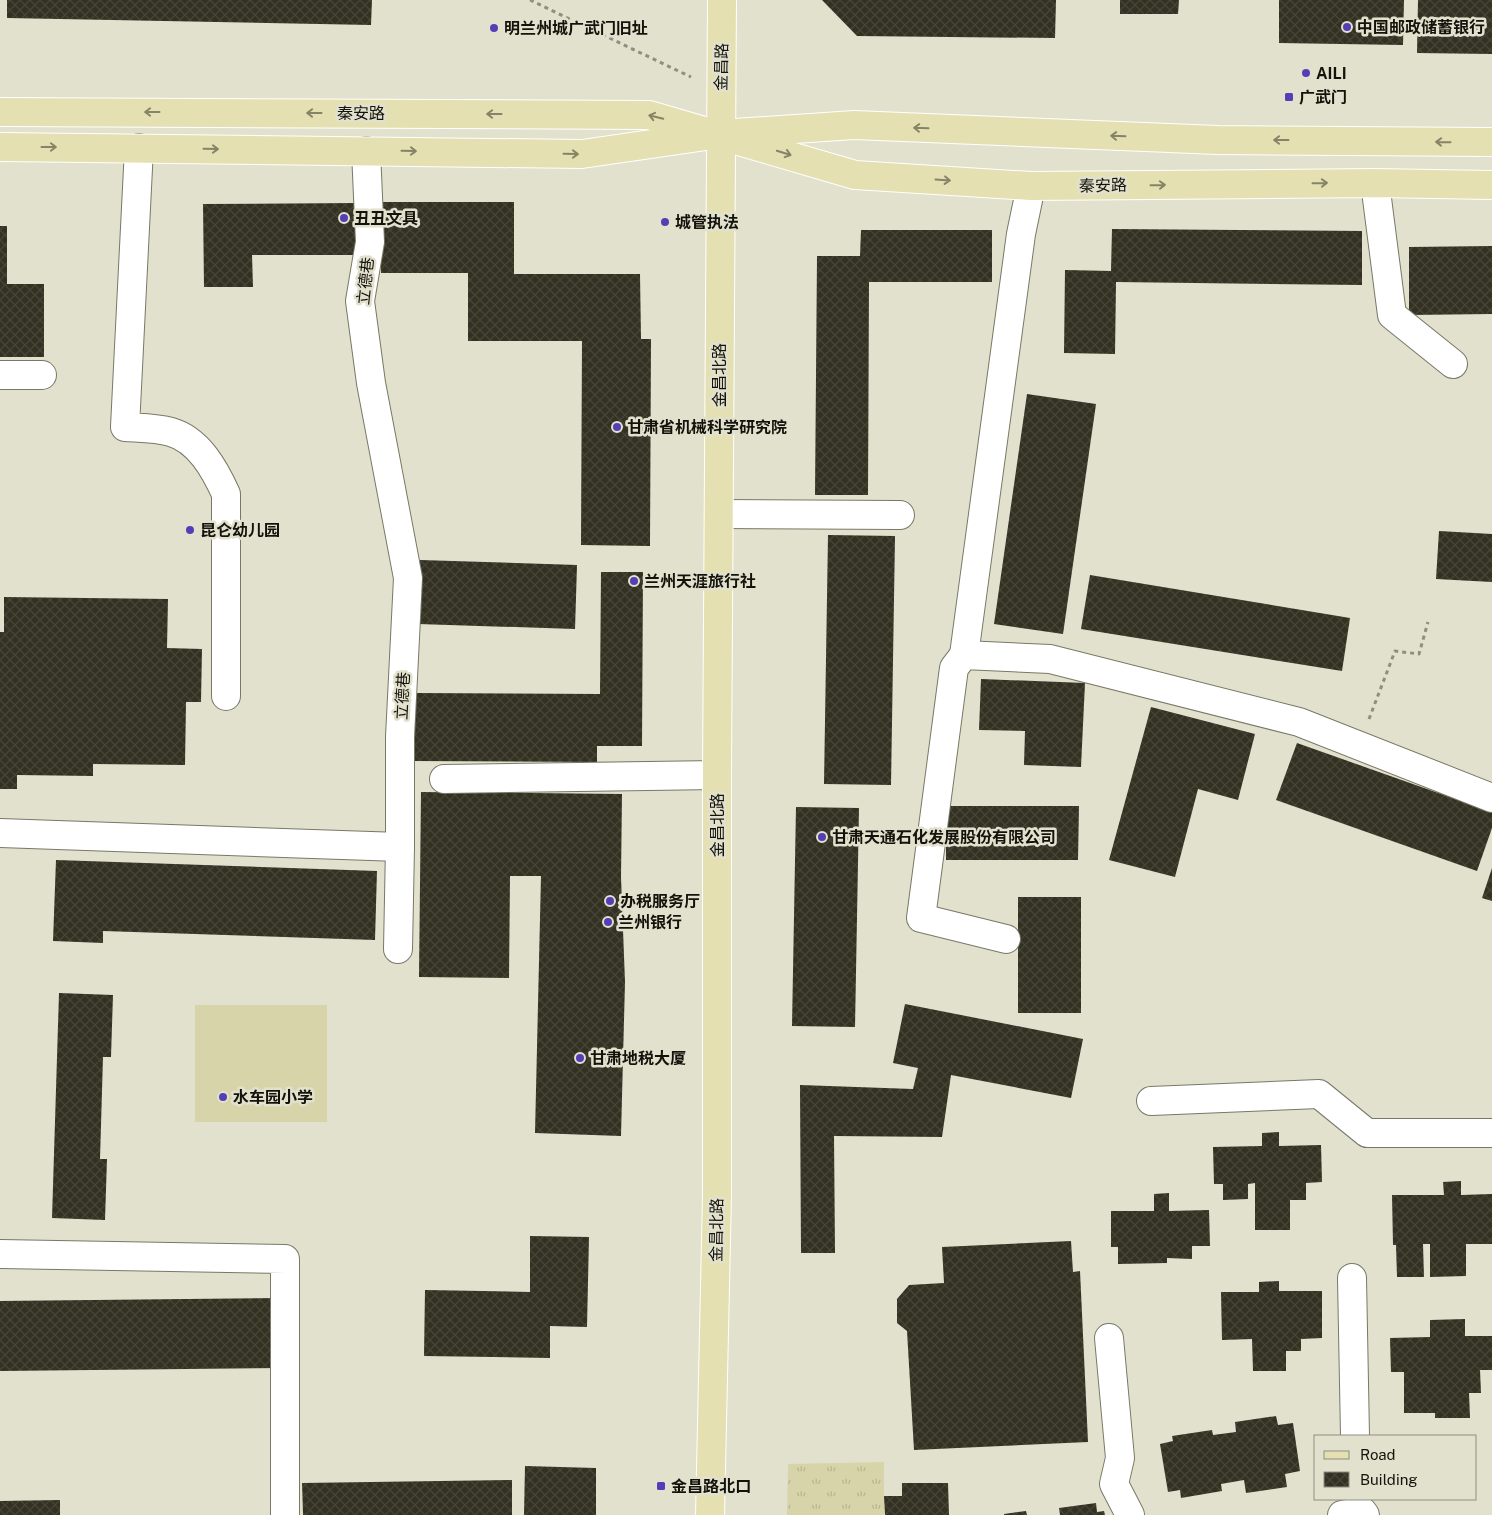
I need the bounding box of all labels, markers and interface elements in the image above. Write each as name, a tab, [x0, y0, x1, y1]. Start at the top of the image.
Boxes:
place label: 中国邮政储蓄银行	[1357, 18, 1485, 37]
place label: 明兰州城广武门旧址	[504, 19, 648, 38]
marker: 中国邮政储蓄银行	[1341, 21, 1353, 33]
marker: 明兰州城广武门旧址	[488, 22, 500, 34]
street label: 金昌路	[712, 43, 731, 91]
place label: AILI	[1316, 64, 1347, 83]
marker: AILI	[1300, 67, 1312, 79]
place label: 广武门	[1299, 88, 1347, 107]
marker: 广武门	[1283, 91, 1295, 103]
street label: 秦安路	[337, 104, 385, 123]
one-way arrow	[144, 107, 160, 117]
one-way arrow	[306, 108, 322, 118]
one-way arrow	[486, 109, 502, 119]
one-way arrow	[649, 112, 665, 121]
one-way arrow	[913, 123, 929, 132]
one-way arrow	[1111, 131, 1127, 140]
one-way arrow	[1273, 135, 1290, 145]
one-way arrow	[1436, 137, 1452, 147]
one-way arrow	[40, 142, 56, 152]
one-way arrow	[202, 144, 219, 154]
one-way arrow	[400, 146, 416, 156]
one-way arrow	[562, 149, 579, 159]
one-way arrow	[775, 149, 791, 159]
one-way arrow	[935, 176, 951, 185]
street label: 秦安路	[1079, 176, 1127, 195]
one-way arrow	[1312, 178, 1328, 188]
one-way arrow	[1149, 180, 1165, 190]
place label: 丑丑文具	[354, 209, 418, 228]
marker: 丑丑文具	[338, 212, 350, 224]
place label: 城管执法	[675, 213, 739, 232]
marker: 城管执法	[659, 216, 671, 228]
street label: 立德巷	[354, 256, 377, 306]
street label: 金昌北路	[710, 343, 729, 407]
place label: 甘肃省机械科学研究院	[627, 418, 787, 437]
marker: 甘肃省机械科学研究院	[611, 421, 623, 433]
place label: 昆仑幼儿园	[200, 521, 280, 540]
marker: 昆仑幼儿园	[184, 524, 196, 536]
place label: 兰州天涯旅行社	[644, 572, 756, 591]
marker: 兰州天涯旅行社	[628, 575, 640, 587]
street label: 立德巷	[392, 672, 413, 720]
street label: 金昌北路	[708, 793, 727, 857]
place label: 甘肃天通石化发展股份有限公司	[832, 828, 1056, 847]
marker: 甘肃天通石化发展股份有限公司	[816, 831, 828, 843]
place label: 办税服务厅	[620, 892, 700, 911]
marker: 办税服务厅	[604, 895, 616, 907]
place label: 兰州银行	[618, 913, 682, 932]
marker: 兰州银行	[602, 916, 614, 928]
place label: 甘肃地税大厦	[590, 1049, 686, 1068]
marker: 甘肃地税大厦	[574, 1052, 586, 1064]
place label: 水车园小学	[233, 1088, 313, 1107]
marker: 水车园小学	[217, 1091, 229, 1103]
street label: 金昌北路	[706, 1198, 727, 1262]
legend	[1314, 1435, 1477, 1500]
text: Road	[1360, 1446, 1396, 1463]
text: Building	[1360, 1471, 1418, 1488]
place label: 金昌路北口	[671, 1477, 751, 1496]
marker: 金昌路北口	[655, 1480, 667, 1492]

